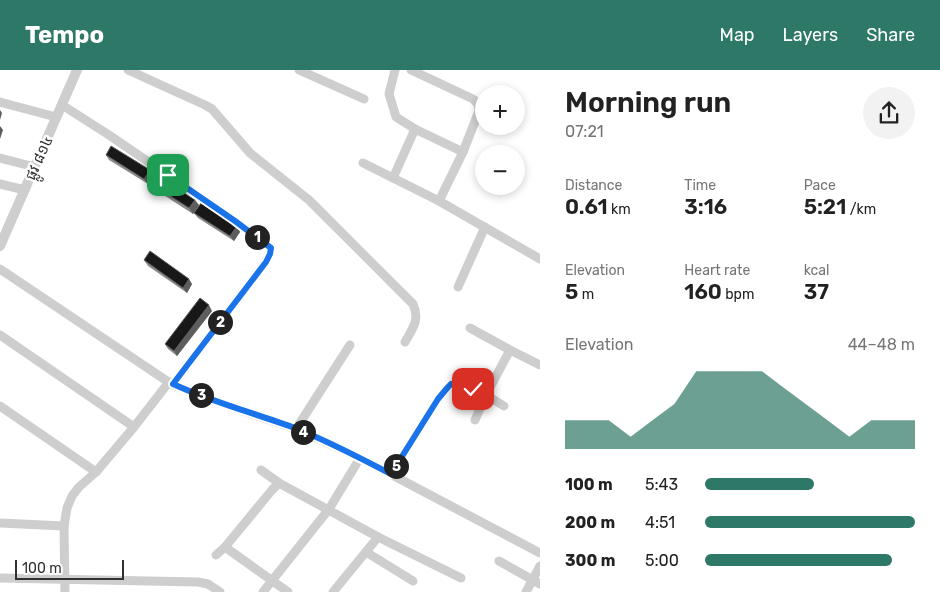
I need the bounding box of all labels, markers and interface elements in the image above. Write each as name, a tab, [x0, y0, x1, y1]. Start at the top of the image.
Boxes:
text: Tempo	[25, 21, 104, 49]
text: Map	[720, 24, 755, 46]
text: Layers	[783, 24, 838, 46]
text: Share	[866, 24, 915, 46]
map controls	[475, 85, 525, 195]
button: +	[475, 85, 525, 135]
text: Morning run	[565, 86, 731, 119]
button: share	[863, 87, 915, 139]
text: 07:21	[565, 122, 604, 141]
street label: ផ្លូវ ៨១៤	[21, 133, 61, 185]
button: −	[475, 145, 525, 195]
pin	[147, 154, 189, 196]
icon: arrive	[154, 161, 182, 189]
text: Distance	[565, 177, 622, 194]
text: Time	[684, 177, 716, 194]
text: Pace	[804, 177, 836, 194]
text: 0.61	[565, 194, 607, 219]
text: 3:16	[684, 194, 727, 219]
text: 5:21	[804, 194, 846, 219]
text: km	[607, 201, 631, 218]
text: /km	[846, 201, 876, 218]
pin: 1	[244, 224, 270, 250]
text: 1	[254, 229, 261, 246]
text: Elevation	[565, 262, 625, 279]
text: Heart rate	[684, 262, 750, 279]
text: kcal	[804, 262, 829, 279]
text: 5	[565, 279, 578, 304]
text: 160	[684, 279, 722, 304]
text: 37	[804, 279, 829, 304]
text: m	[578, 286, 594, 303]
text: bpm	[722, 286, 754, 303]
pin: 2	[208, 310, 232, 334]
text: 2	[216, 314, 225, 331]
text: Elevation	[565, 335, 634, 354]
text: 44–48 m	[848, 335, 915, 354]
pin	[452, 368, 494, 410]
icon: check	[459, 375, 487, 403]
pin: 3	[188, 382, 214, 408]
text: 3	[197, 387, 206, 404]
pin: 4	[290, 420, 316, 444]
text: 4	[299, 424, 308, 441]
pin: 5	[384, 454, 408, 478]
text: 5	[392, 458, 401, 475]
text: 100 m	[565, 475, 613, 494]
text: 5:43	[645, 475, 678, 494]
text: 200 m	[565, 513, 615, 532]
text: 4:51	[645, 513, 675, 532]
text: 300 m	[565, 551, 615, 570]
text: 5:00	[645, 551, 679, 570]
scale bar	[15, 557, 124, 580]
text: 100 m	[22, 560, 62, 577]

